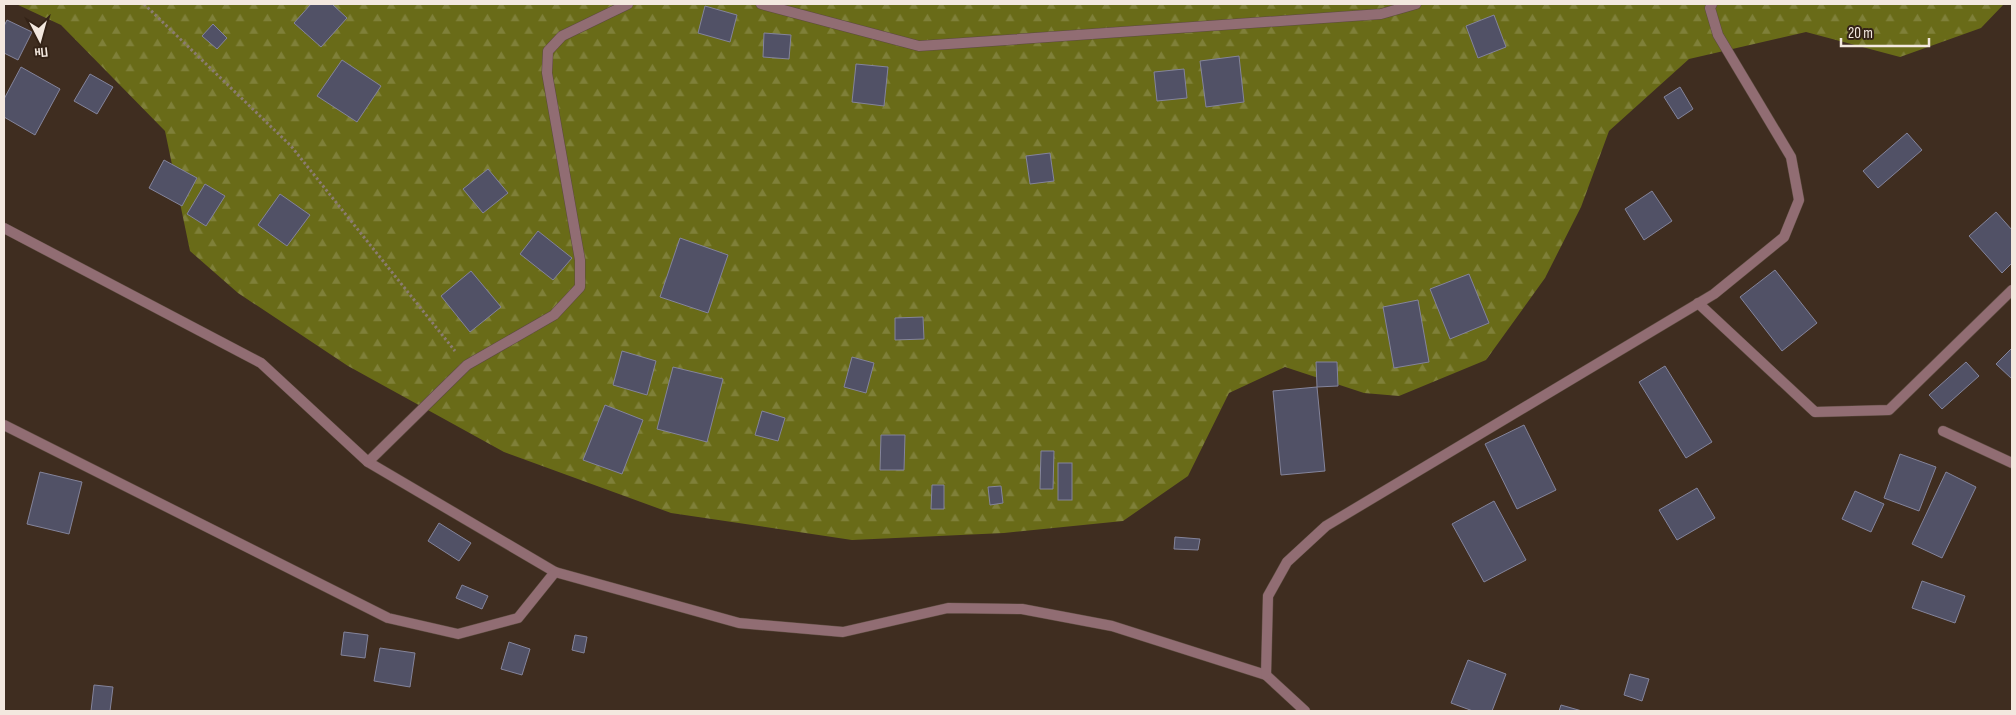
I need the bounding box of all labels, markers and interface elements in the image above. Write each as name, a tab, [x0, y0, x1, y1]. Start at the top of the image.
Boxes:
north arrow	[15, 15, 65, 65]
scale bar	[1841, 15, 1928, 47]
text: 20 m	[1848, 24, 1873, 43]
text: Пн	[34, 43, 49, 62]

